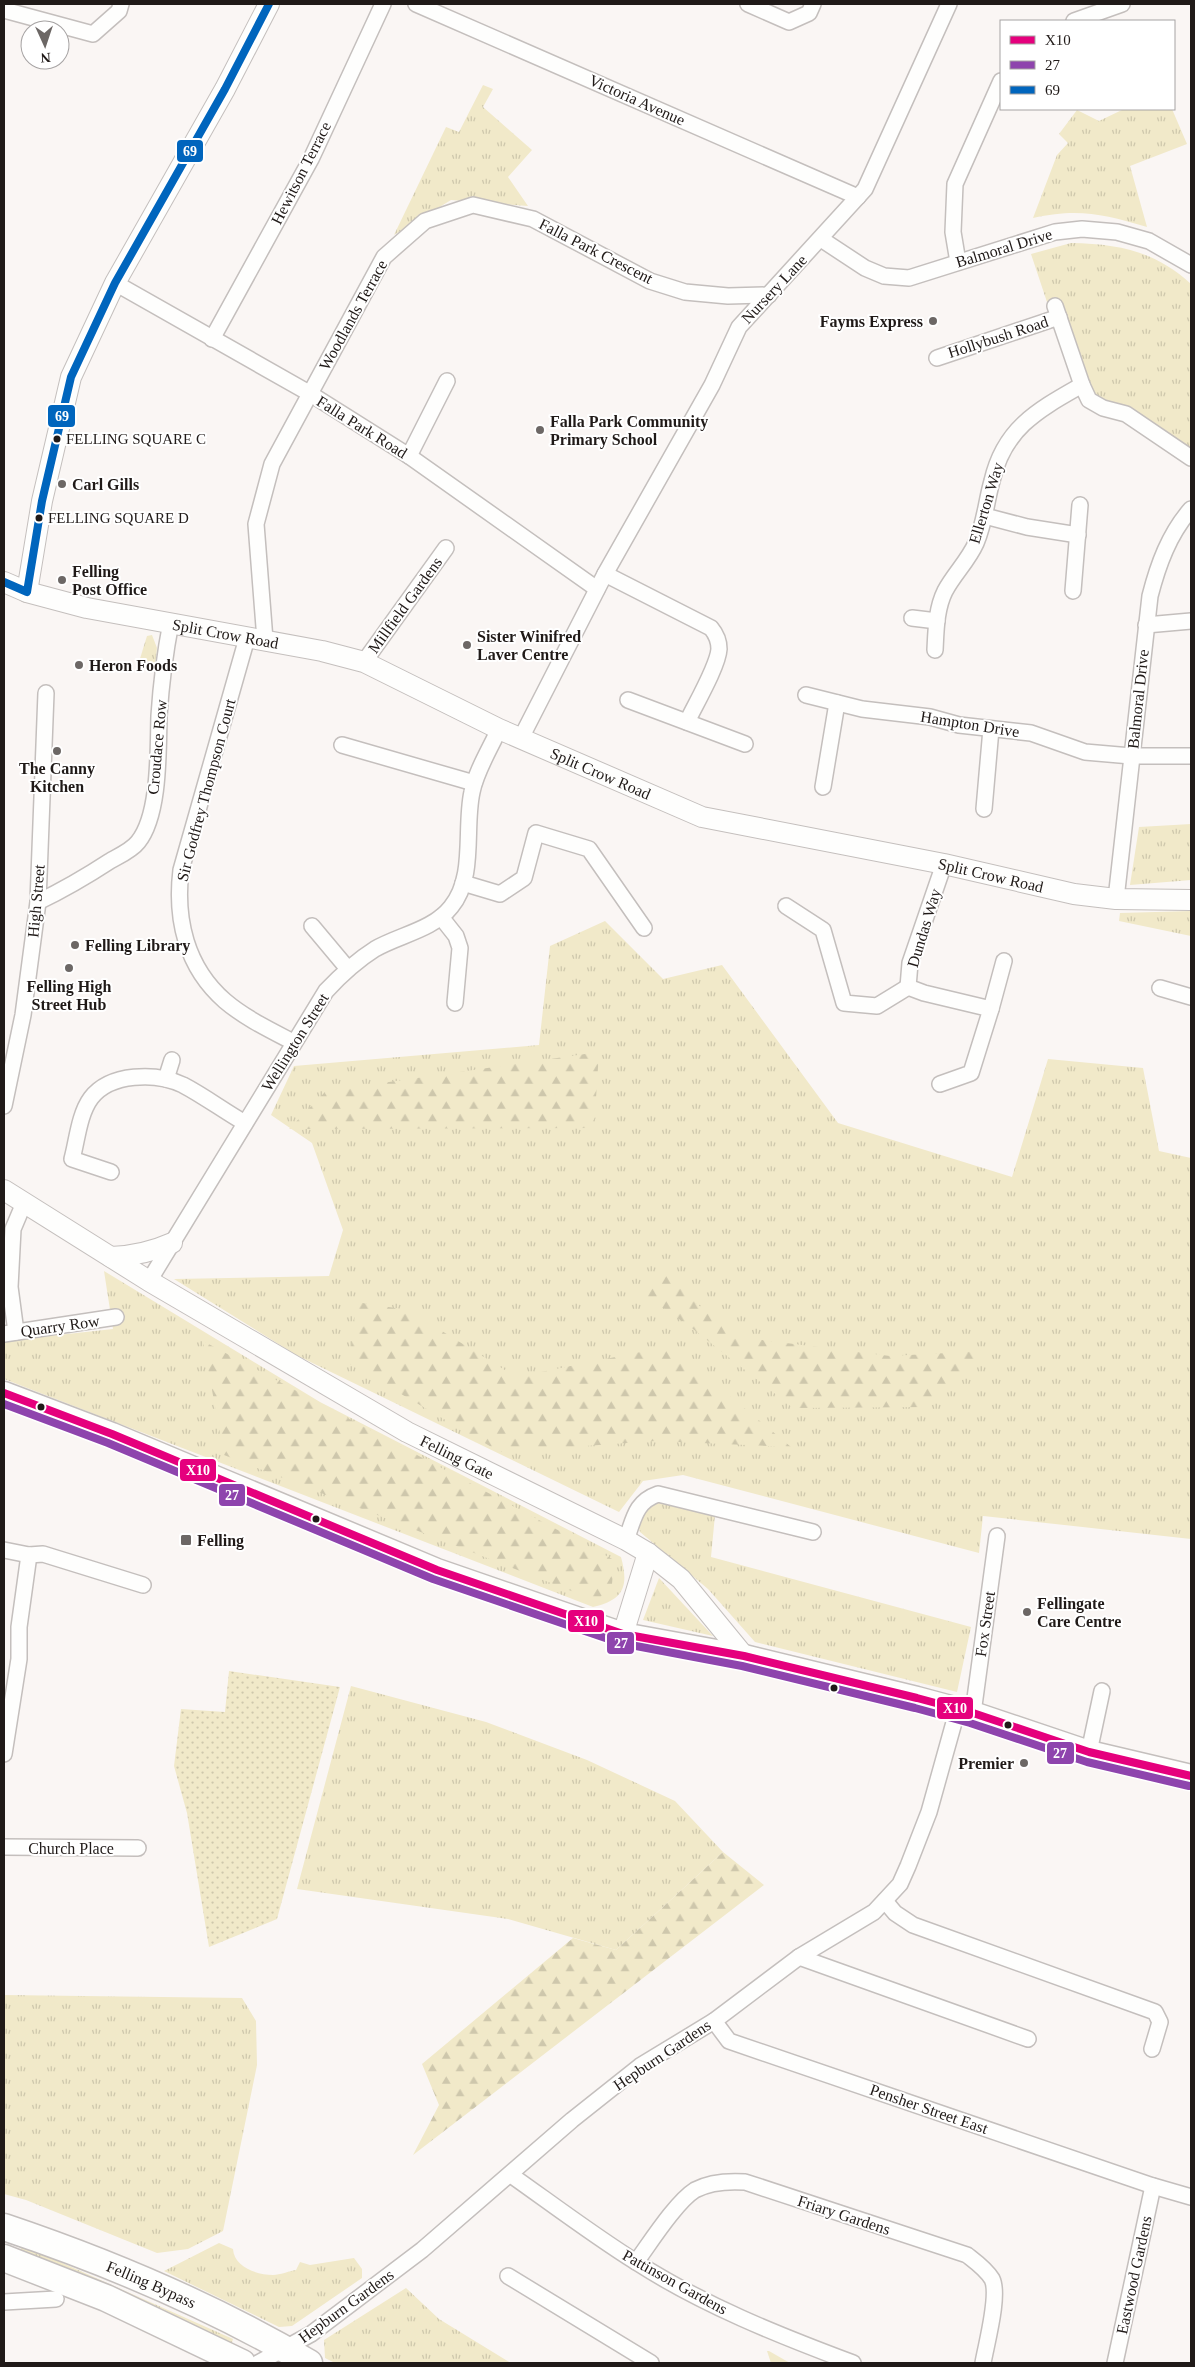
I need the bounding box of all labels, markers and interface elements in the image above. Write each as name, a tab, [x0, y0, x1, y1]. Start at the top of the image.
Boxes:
north arrow	[20, 20, 70, 70]
legend	[1000, 20, 1175, 110]
text: X10	[1045, 32, 1071, 48]
text: N	[40, 50, 51, 65]
text: 27	[1045, 57, 1061, 73]
street label: Victoria Avenue	[586, 71, 688, 129]
text: 69	[1045, 82, 1060, 98]
street label: Hewitson Terrace	[268, 119, 334, 227]
line badge: 69	[176, 139, 204, 163]
text: 69	[183, 144, 197, 159]
street label: Falla Park Crescent	[536, 215, 656, 287]
street label: Balmoral Drive	[954, 225, 1054, 271]
street label: Nursery Lane	[738, 251, 811, 327]
street label: Woodlands Terrace	[316, 257, 390, 373]
place label: Fayms Express	[820, 313, 923, 331]
street label: Hollybush Road	[946, 313, 1051, 362]
marker: Fayms Express	[927, 315, 939, 327]
street label: Falla Park Road	[314, 392, 410, 462]
line badge: 69	[47, 404, 76, 428]
text: 69	[55, 409, 69, 424]
place label: Falla Park Community Primary School	[550, 413, 708, 449]
marker: Falla Park Community Primary School	[534, 424, 546, 436]
place label: FELLING SQUARE C	[66, 431, 206, 447]
marker: FELLING SQUARE C	[52, 434, 62, 444]
street label: Ellerton Way	[966, 460, 1007, 546]
place label: Carl Gills	[72, 476, 139, 493]
marker: Carl Gills	[56, 478, 68, 490]
place label: FELLING SQUARE D	[48, 510, 189, 526]
marker: FELLING SQUARE D	[34, 513, 44, 523]
street label: Millfield Gardens	[365, 554, 445, 656]
place label: Felling Post Office	[72, 563, 147, 598]
marker: Felling Post Office	[56, 574, 68, 586]
street label: Split Crow Road	[171, 615, 280, 651]
place label: Sister Winifred Laver Centre	[477, 628, 581, 663]
marker: Sister Winifred Laver Centre	[461, 639, 473, 651]
street label: Balmoral Drive	[1124, 648, 1152, 750]
place label: Heron Foods	[89, 657, 177, 674]
marker: Heron Foods	[73, 659, 85, 671]
street label: Sir Godfrey Thompson Court	[173, 696, 240, 884]
street label: Croudace Row	[144, 698, 170, 795]
street label: Hampton Drive	[919, 708, 1021, 741]
street label: Split Crow Road	[548, 744, 653, 802]
marker: The Canny Kitchen	[51, 745, 63, 757]
place label: The Canny Kitchen	[19, 760, 95, 795]
street label: Split Crow Road	[937, 855, 1045, 895]
street label: High Street	[24, 863, 49, 938]
street label: Dundas Way	[904, 887, 945, 970]
place label: Felling Library	[85, 937, 190, 955]
marker: Felling Library	[69, 939, 81, 951]
marker: Felling High Street Hub	[63, 962, 75, 974]
place label: Felling High Street Hub	[27, 978, 112, 1013]
street label: Wellington Street	[258, 990, 333, 1095]
street label: Quarry Row	[19, 1312, 101, 1341]
unlabelled marker	[36, 1402, 46, 1412]
street label: Felling Gate	[418, 1431, 497, 1482]
line badge: X10	[179, 1458, 217, 1482]
text: X10	[186, 1463, 210, 1478]
line badge: 27	[218, 1483, 246, 1507]
text: 27	[225, 1488, 239, 1503]
unlabelled marker	[311, 1514, 321, 1524]
place label: Felling	[197, 1532, 244, 1550]
marker: Felling	[179, 1533, 193, 1547]
street label: Fox Street	[972, 1589, 998, 1658]
place label: Fellingate Care Centre	[1037, 1595, 1121, 1630]
marker: Fellingate Care Centre	[1021, 1606, 1033, 1618]
line badge: X10	[567, 1609, 605, 1633]
text: X10	[574, 1614, 598, 1629]
line badge: 27	[606, 1631, 635, 1655]
text: 27	[614, 1636, 628, 1651]
unlabelled marker	[829, 1683, 839, 1693]
line badge: X10	[936, 1696, 974, 1720]
text: X10	[943, 1701, 967, 1716]
unlabelled marker	[1003, 1720, 1013, 1730]
line badge: 27	[1046, 1741, 1075, 1765]
text: 27	[1053, 1746, 1067, 1761]
place label: Premier	[958, 1755, 1014, 1772]
marker: Premier	[1018, 1757, 1030, 1769]
street label: Church Place	[28, 1840, 114, 1857]
street label: Hepburn Gardens	[610, 2016, 714, 2095]
street label: Pensher Street East	[868, 2081, 991, 2137]
street label: Friary Gardens	[795, 2192, 892, 2239]
street label: Eastwood Gardens	[1113, 2214, 1155, 2336]
street label: Pattinson Gardens	[620, 2246, 730, 2318]
street label: Felling Bypass	[104, 2257, 199, 2311]
street label: Hepburn Gardens	[295, 2266, 397, 2347]

